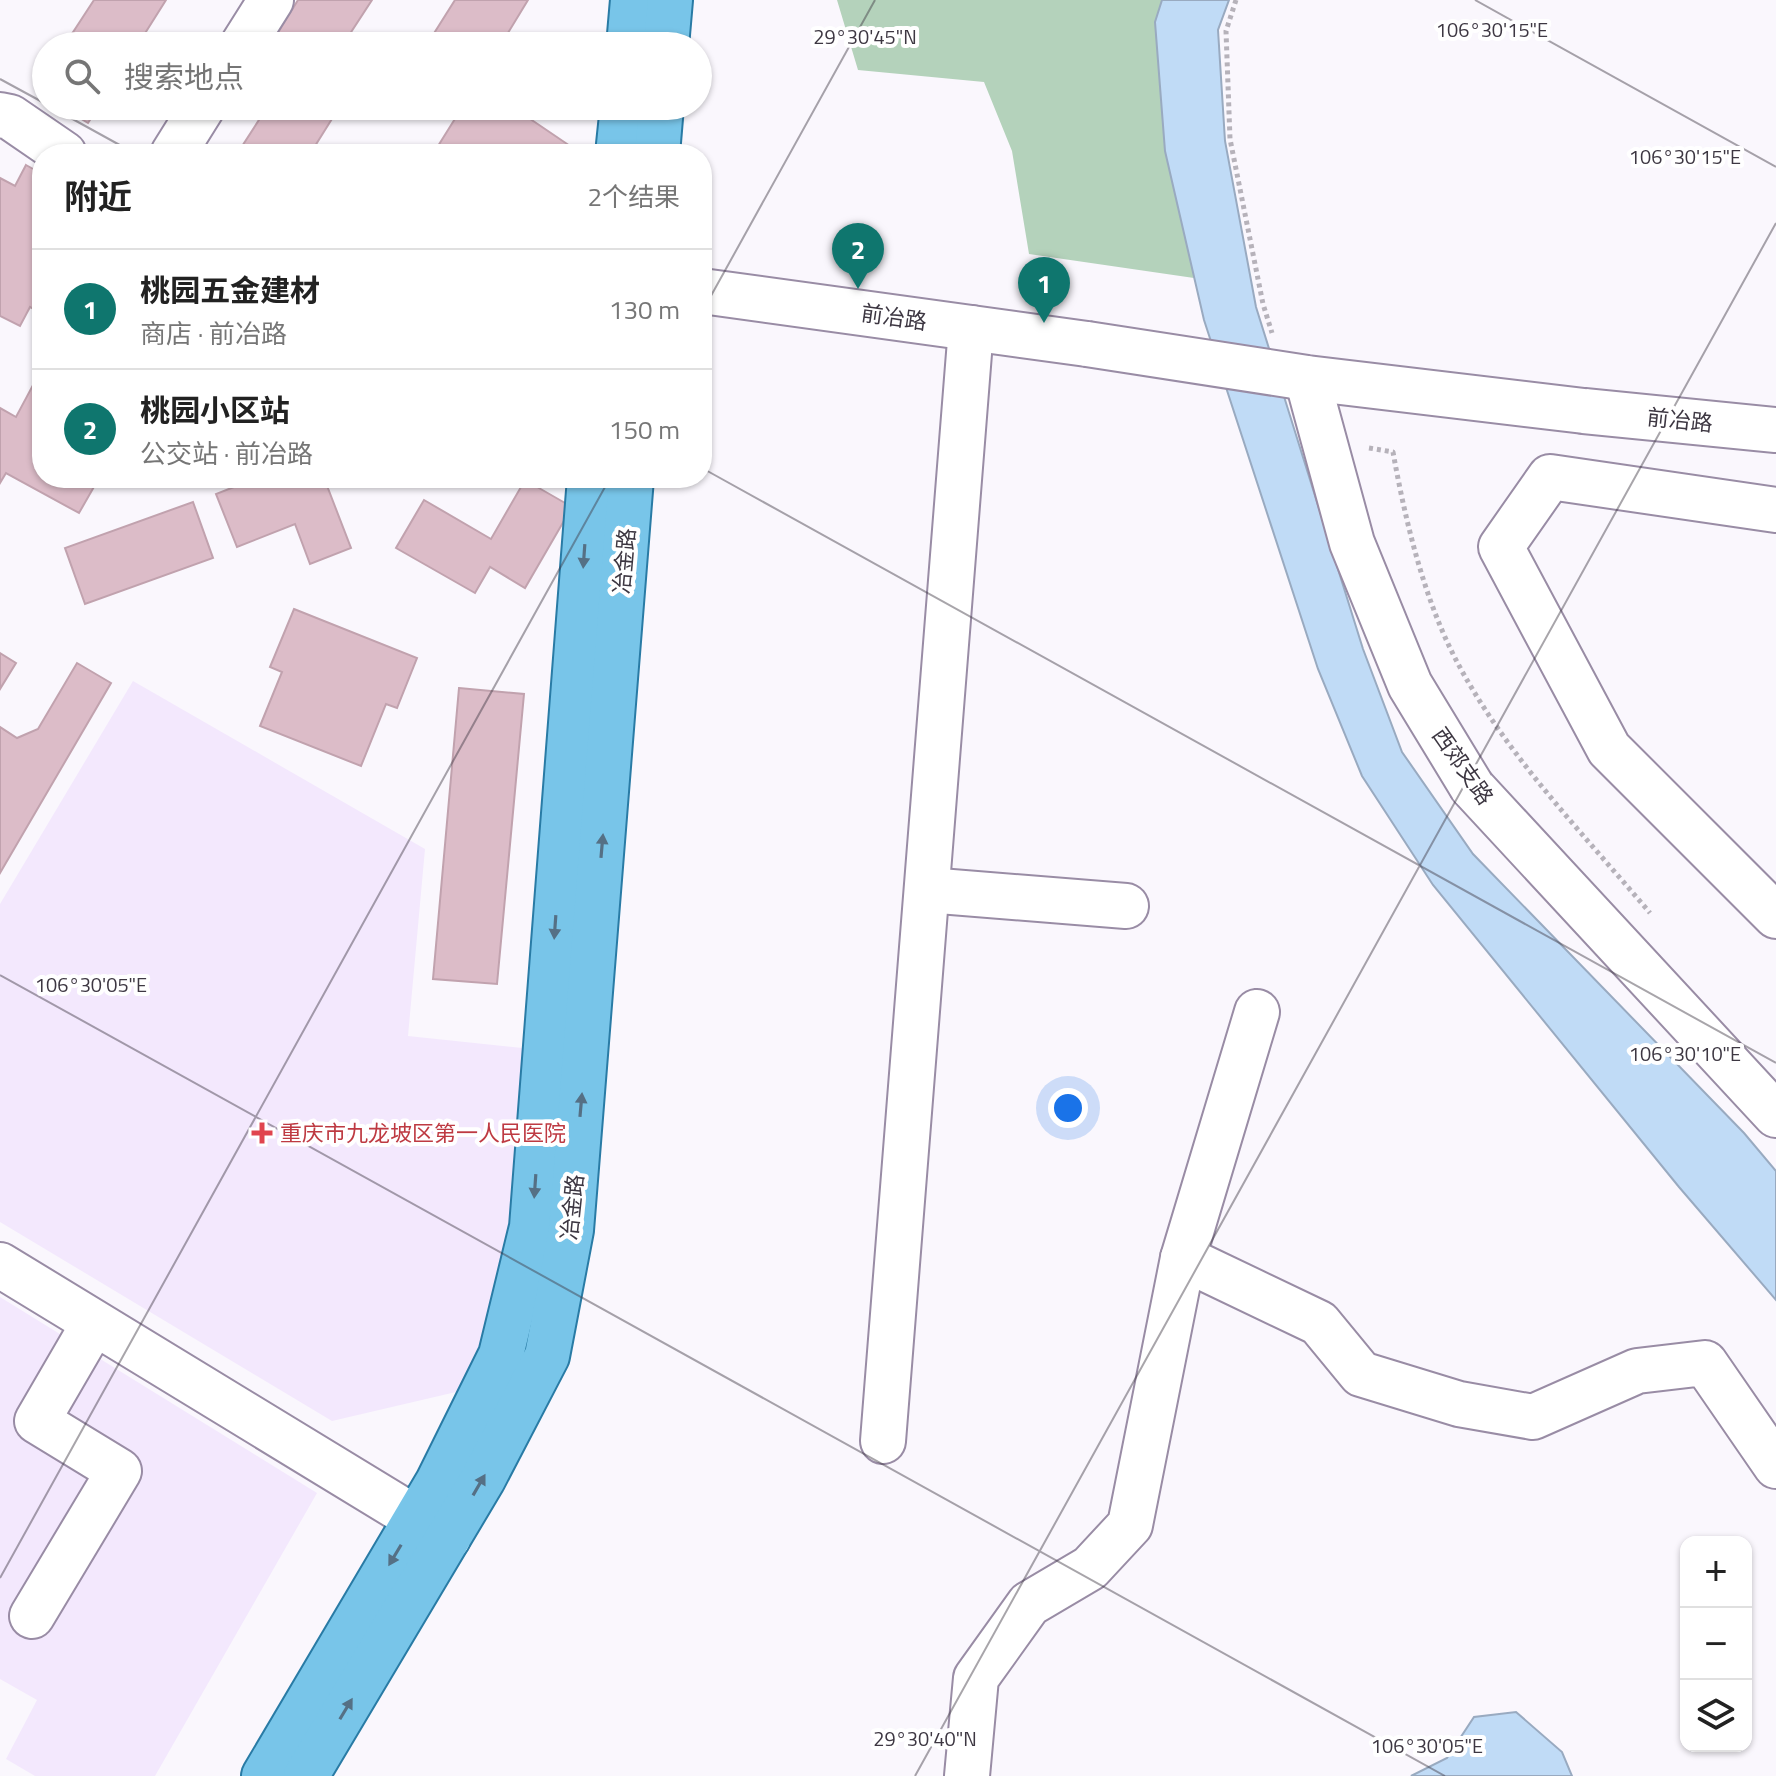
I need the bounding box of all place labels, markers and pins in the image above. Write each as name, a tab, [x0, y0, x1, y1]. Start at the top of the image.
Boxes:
pin: 2	[832, 223, 884, 289]
pin: 1	[1018, 257, 1070, 323]
place label: 重庆市九龙坡区第一人民医院	[280, 1116, 566, 1150]
marker: 重庆市九龙坡区第一人民医院	[251, 1122, 273, 1144]

